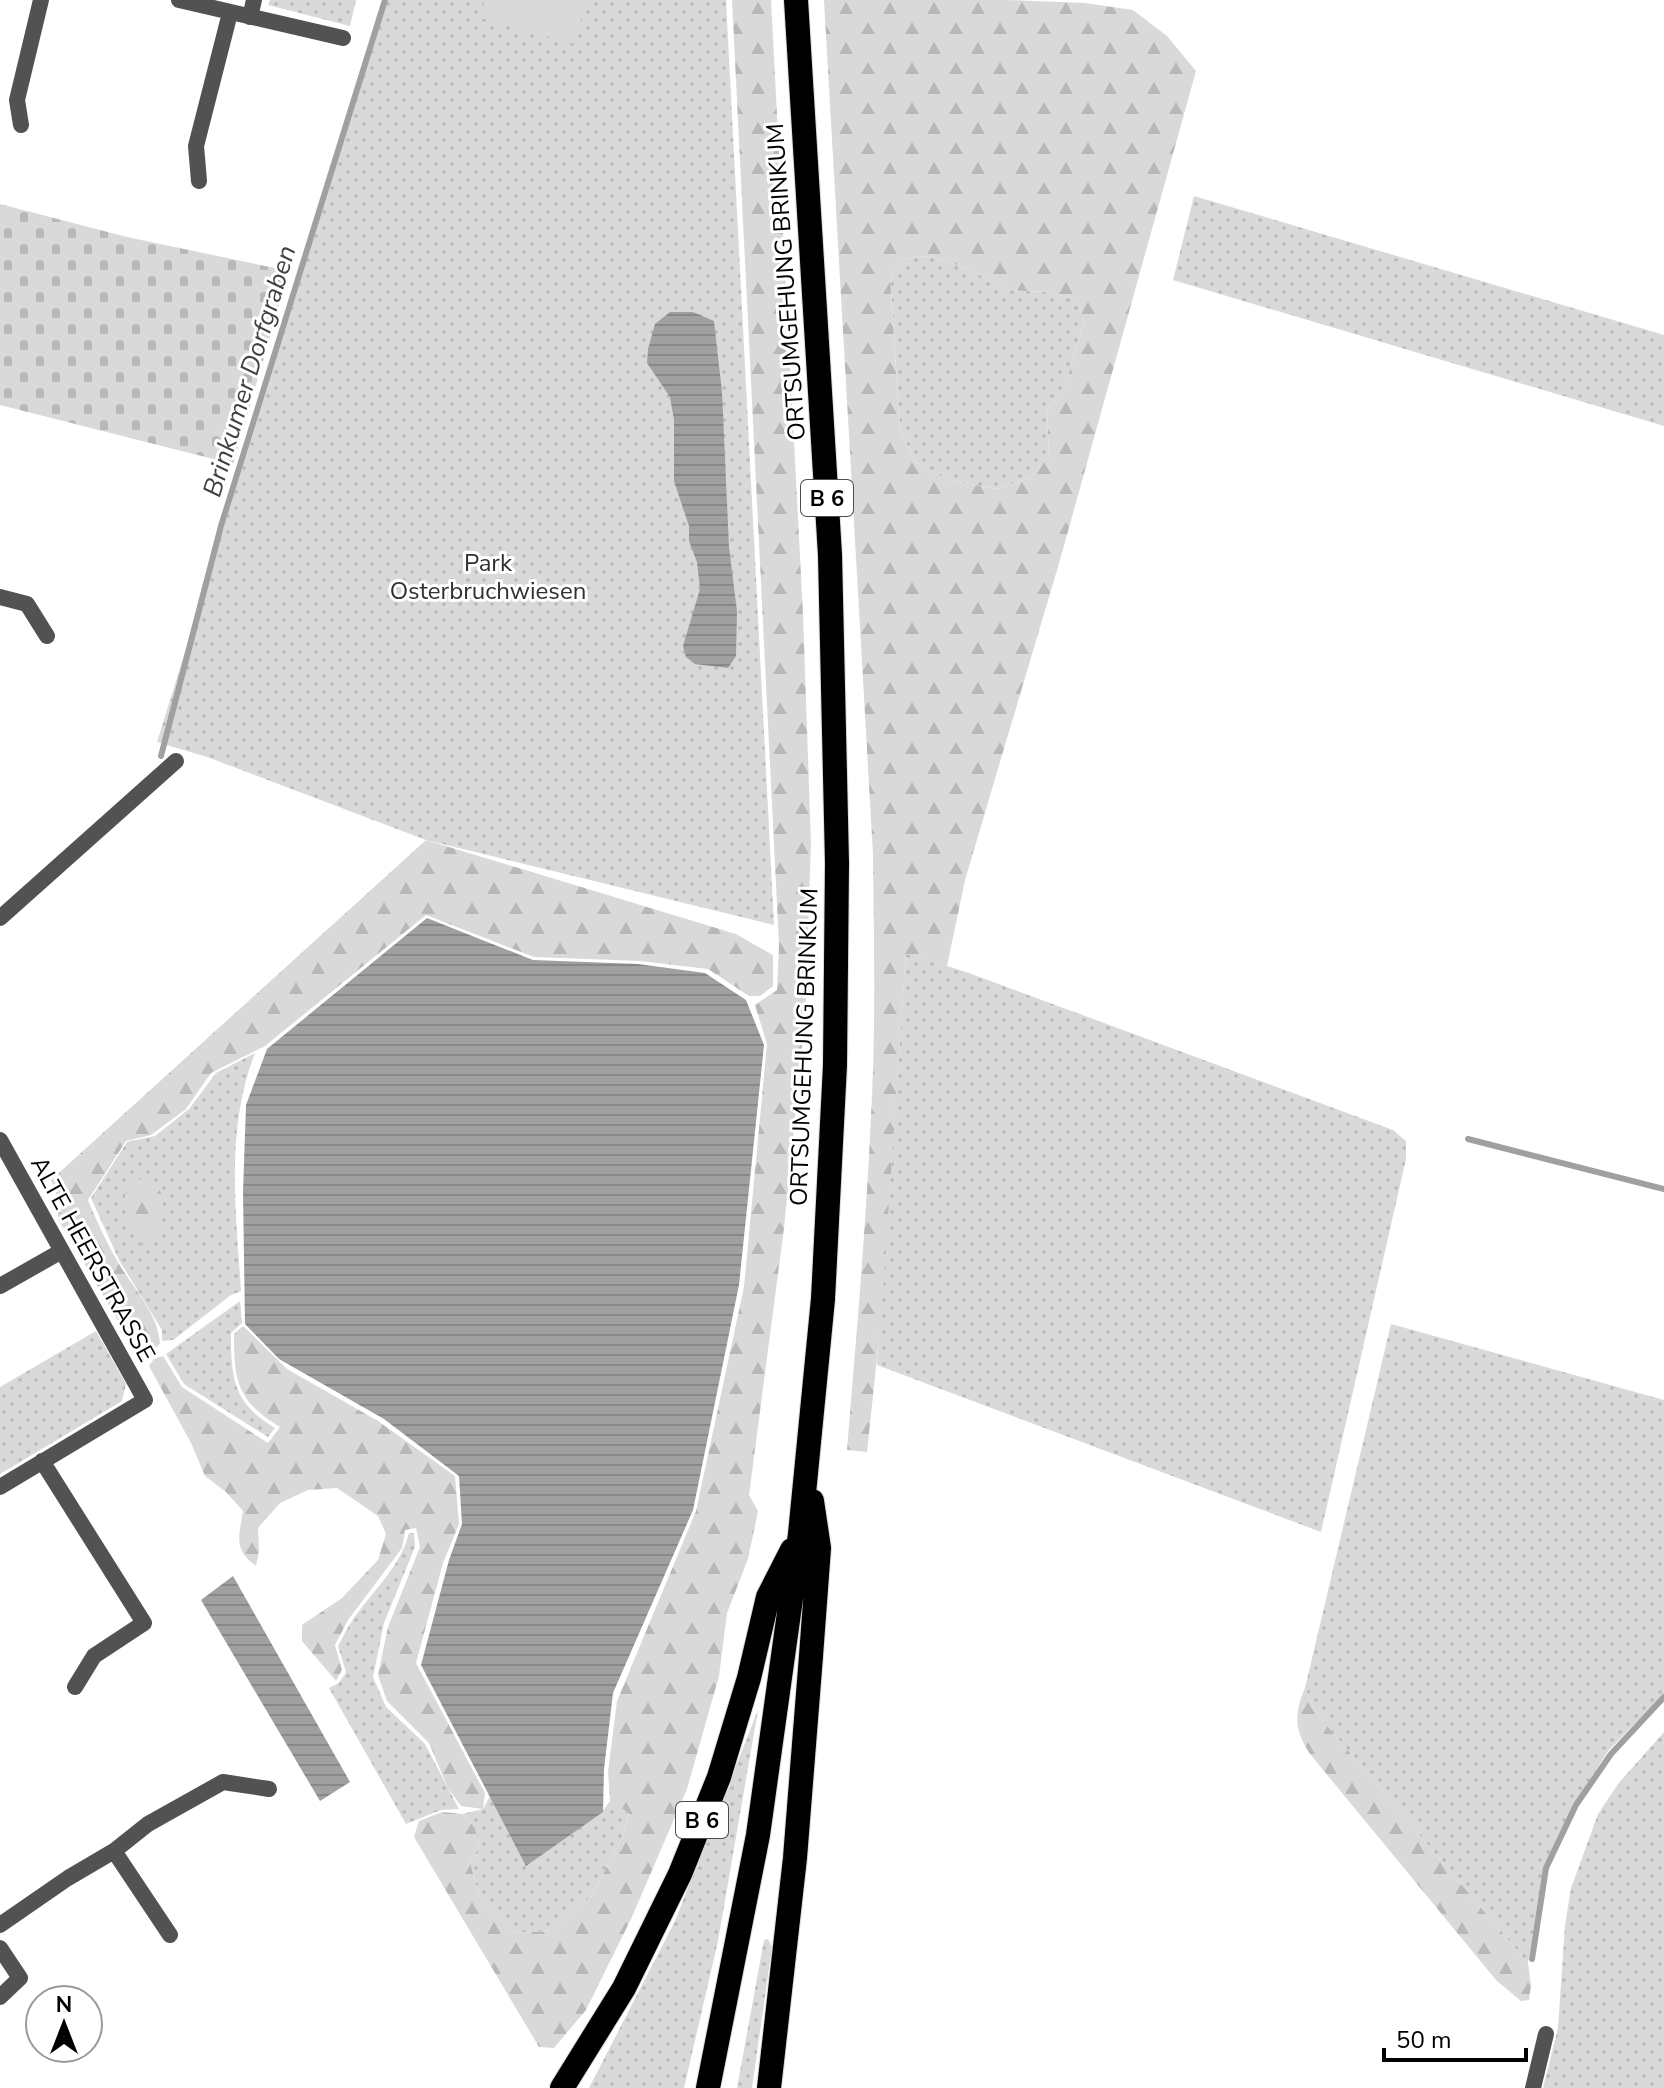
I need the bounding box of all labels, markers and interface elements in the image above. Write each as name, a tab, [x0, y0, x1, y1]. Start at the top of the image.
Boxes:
street label: ORTSUMGEHUNG BRINKUM	[759, 122, 813, 442]
water label: Brinkumer Dorfgraben	[195, 241, 304, 501]
road number: B 6	[801, 480, 853, 516]
park label: Park Osterbruchwiesen	[390, 547, 586, 607]
street label: ORTSUMGEHUNG BRINKUM	[782, 888, 826, 1206]
street label: ALTE HEERSTRASSE	[23, 1151, 163, 1367]
road number: B 6	[676, 1802, 728, 1838]
north arrow	[24, 1984, 104, 2064]
text: N	[56, 1990, 72, 2020]
scale bar	[1384, 2012, 1526, 2062]
text: 50 m	[1396, 2024, 1452, 2056]

